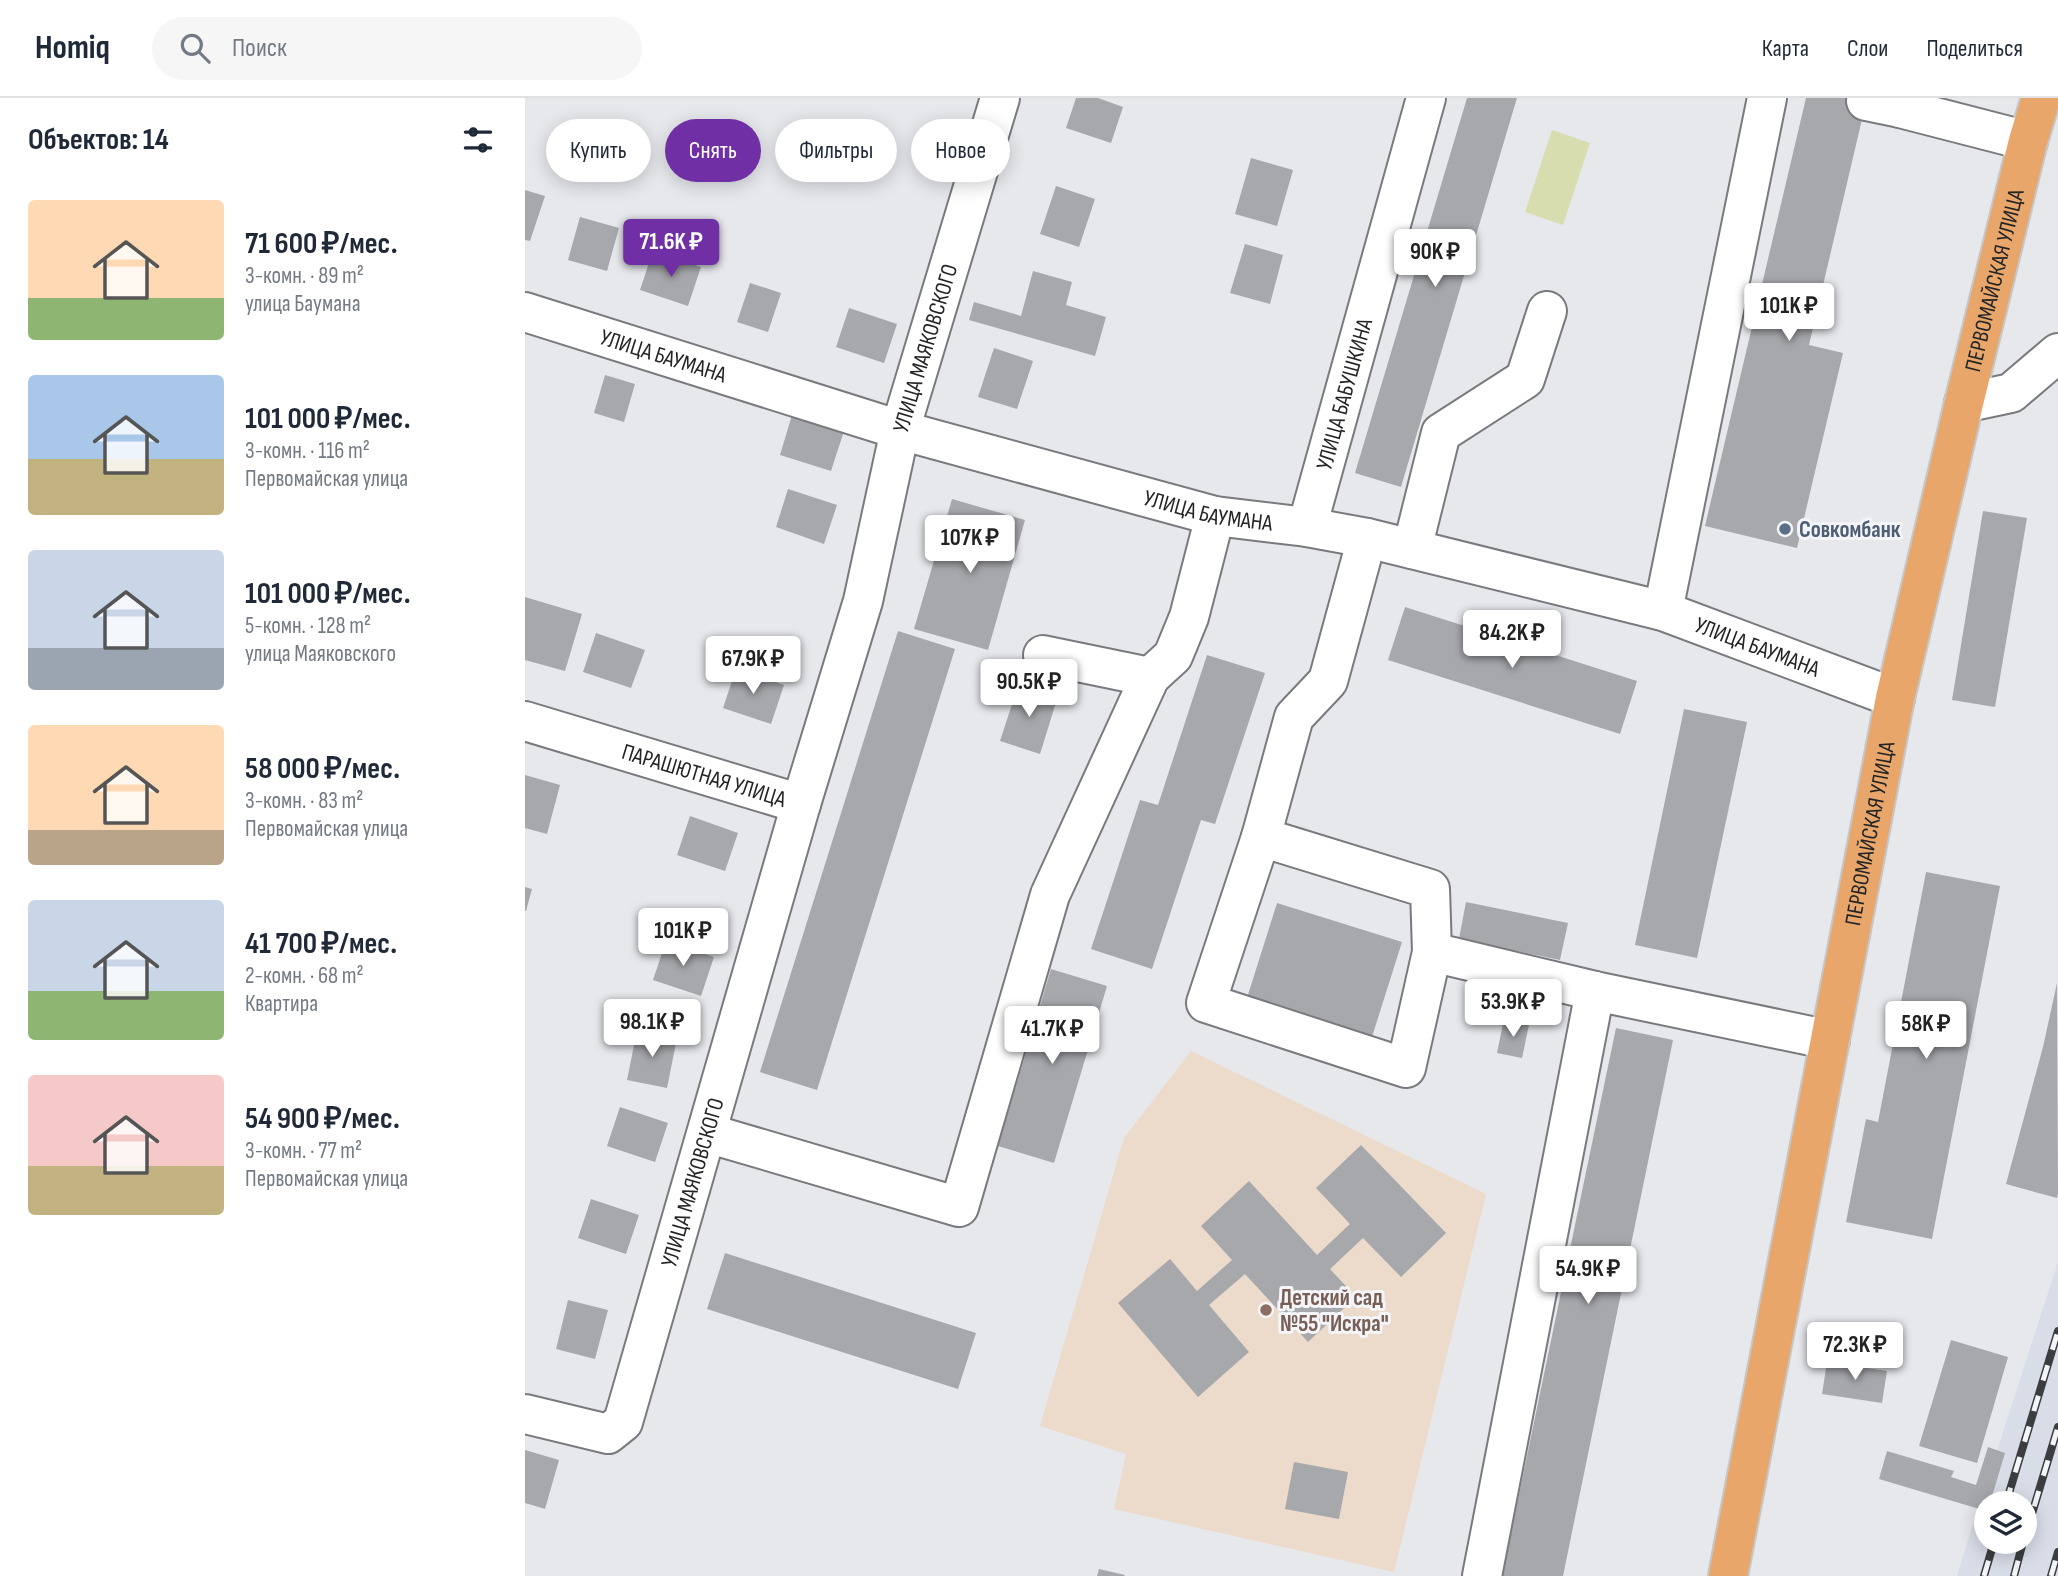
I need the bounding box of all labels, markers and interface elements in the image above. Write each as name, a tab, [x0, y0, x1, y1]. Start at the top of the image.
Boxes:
search box	[152, 17, 642, 80]
text: Homiq	[35, 28, 110, 68]
icon: search	[176, 29, 214, 67]
text: Поиск	[232, 33, 287, 64]
text: Карта	[1762, 34, 1809, 63]
text: Слои	[1847, 34, 1888, 63]
text: Поделиться	[1926, 34, 2023, 63]
chip: Купить	[546, 119, 651, 182]
chip: Снять	[665, 119, 761, 182]
chip: Фильтры	[775, 119, 897, 182]
chip: Новое	[911, 119, 1010, 182]
icon: filters	[459, 121, 497, 159]
text: Объектов: 14	[28, 122, 169, 158]
street label: ПЕРВОМАЙСКАЯ УЛИЦА	[1959, 186, 2031, 375]
pin: 71.6K ₽	[606, 220, 736, 279]
text: 71 600 ₽/мес.	[245, 226, 398, 262]
icon: home	[84, 228, 168, 312]
text: 71.6K ₽	[639, 228, 703, 256]
pin: 90K ₽	[1386, 230, 1484, 289]
text: 90K ₽	[1410, 238, 1460, 266]
street label: УЛИЦА МАЯКОВСКОГО	[887, 261, 964, 436]
text: 3-комн. · 89 m²	[245, 262, 364, 290]
pin: 101K ₽	[1732, 284, 1846, 343]
text: улица Баумана	[245, 290, 361, 318]
text: 101K ₽	[1760, 292, 1818, 320]
street label: УЛИЦА БАБУШКИНА	[1311, 315, 1379, 473]
street label: УЛИЦА БАУМАНА	[596, 323, 730, 390]
text: 101 000 ₽/мес.	[245, 401, 411, 437]
icon: home	[84, 403, 168, 487]
text: 3-комн. · 116 m²	[245, 437, 370, 465]
text: Первомайская улица	[245, 465, 408, 493]
street label: УЛИЦА БАУМАНА	[1141, 484, 1274, 538]
pin: 107K ₽	[913, 516, 1027, 575]
place label: Совкомбанк	[1799, 516, 1901, 544]
marker: Совкомбанк	[1777, 521, 1793, 537]
text: 107K ₽	[941, 524, 999, 552]
text: 101 000 ₽/мес.	[245, 576, 411, 612]
icon: home	[84, 578, 168, 662]
pin: 84.2K ₽	[1447, 610, 1577, 670]
street label: УЛИЦА БАУМАНА	[1691, 611, 1823, 683]
text: 5-комн. · 128 m²	[245, 612, 371, 640]
text: 84.2K ₽	[1479, 619, 1545, 647]
pin: 67.9K ₽	[688, 636, 818, 696]
text: улица Маяковского	[245, 640, 396, 668]
text: 67.9K ₽	[722, 645, 784, 673]
pin: 90.5K ₽	[964, 660, 1094, 719]
text: 90.5K ₽	[997, 668, 1061, 696]
street label: ПАРАШЮТНАЯ УЛИЦА	[618, 738, 789, 814]
street label: ПЕРВОМАЙСКАЯ УЛИЦА	[1839, 739, 1901, 928]
text: 58 000 ₽/мес.	[245, 751, 400, 787]
icon: home	[84, 753, 168, 837]
text: 3-комн. · 83 m²	[245, 787, 363, 815]
text: Первомайская улица	[245, 815, 408, 843]
pin: 101K ₽	[626, 908, 740, 968]
text: 101K ₽	[654, 917, 712, 945]
text: 41 700 ₽/мес.	[245, 926, 397, 962]
icon: home	[84, 928, 168, 1012]
text: 2-комн. · 68 m²	[245, 962, 364, 990]
pin: 53.9K ₽	[1448, 979, 1578, 1039]
text: 53.9K ₽	[1481, 988, 1545, 1016]
text: Квартира	[245, 990, 318, 1018]
pin: 98.1K ₽	[587, 1000, 717, 1059]
pin: 58K ₽	[1877, 1002, 1975, 1061]
pin: 41.7K ₽	[987, 1006, 1117, 1066]
text: 98.1K ₽	[620, 1008, 684, 1036]
text: 58K ₽	[1901, 1010, 1951, 1038]
text: 41.7K ₽	[1020, 1015, 1084, 1043]
street label: УЛИЦА МАЯКОВСКОГО	[655, 1095, 731, 1270]
text: 54 900 ₽/мес.	[245, 1101, 400, 1137]
icon: home	[84, 1103, 168, 1187]
text: 3-комн. · 77 m²	[245, 1137, 362, 1165]
text: Первомайская улица	[245, 1165, 408, 1193]
pin: 54.9K ₽	[1523, 1246, 1653, 1306]
text: 54.9K ₽	[1556, 1255, 1620, 1283]
place label: Детский сад №55 "Искра"	[1280, 1284, 1389, 1338]
marker: Детский сад №55 "Искра"	[1258, 1302, 1274, 1318]
pin: 72.3K ₽	[1790, 1322, 1920, 1382]
text: 72.3K ₽	[1823, 1331, 1887, 1359]
map controls	[1974, 1491, 2037, 1554]
button: layers	[1974, 1491, 2037, 1554]

